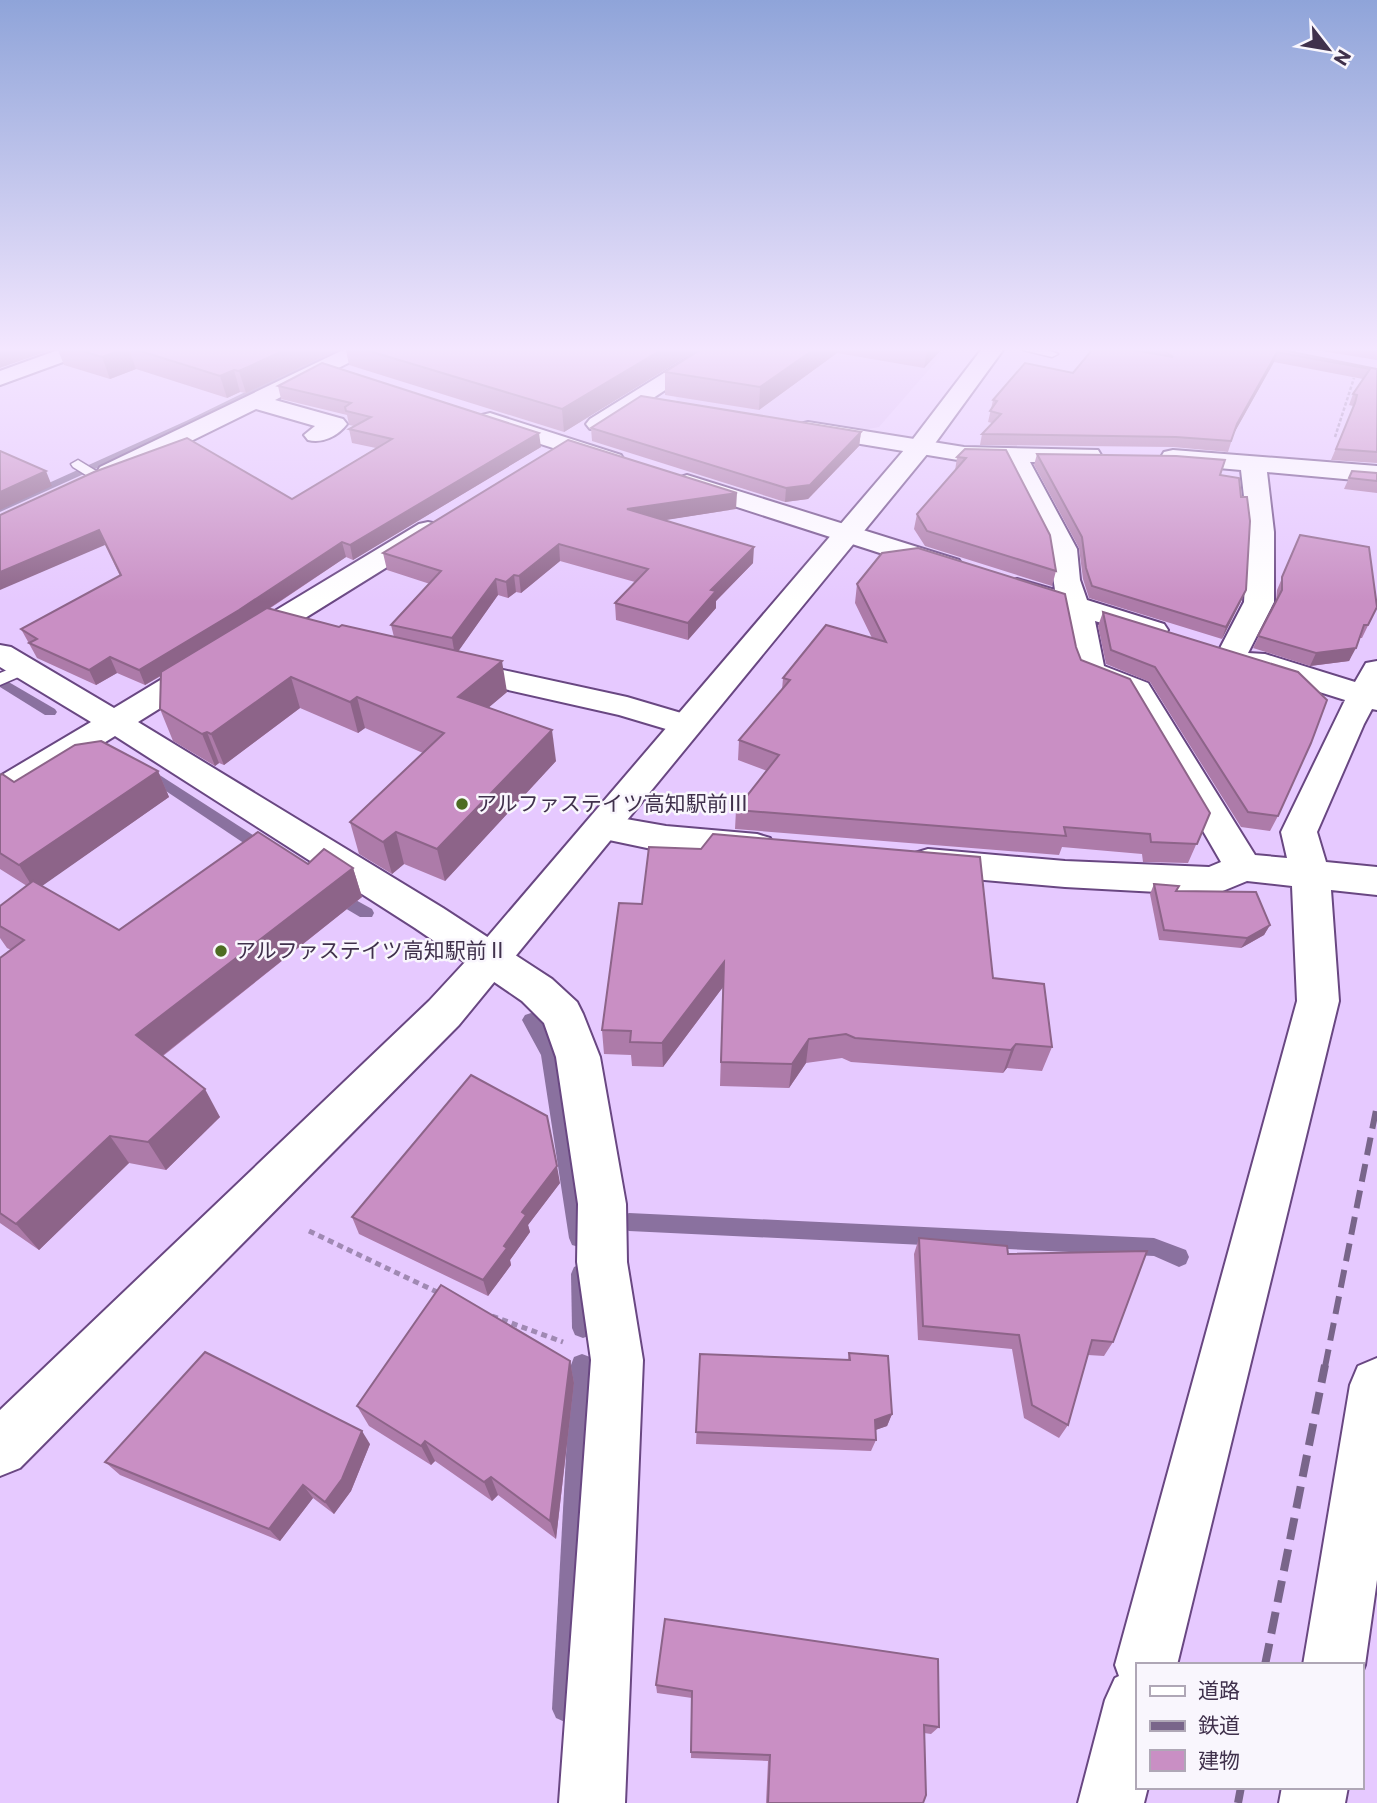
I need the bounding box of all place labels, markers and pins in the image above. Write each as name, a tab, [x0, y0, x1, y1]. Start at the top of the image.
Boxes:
place label: アルファステイツ高知駅前Ⅲ	[476, 790, 749, 815]
marker: アルファステイツ高知駅前Ⅲ	[454, 796, 470, 812]
place label: アルファステイツ高知駅前Ⅱ	[235, 937, 508, 962]
marker: アルファステイツ高知駅前Ⅱ	[213, 943, 229, 959]

